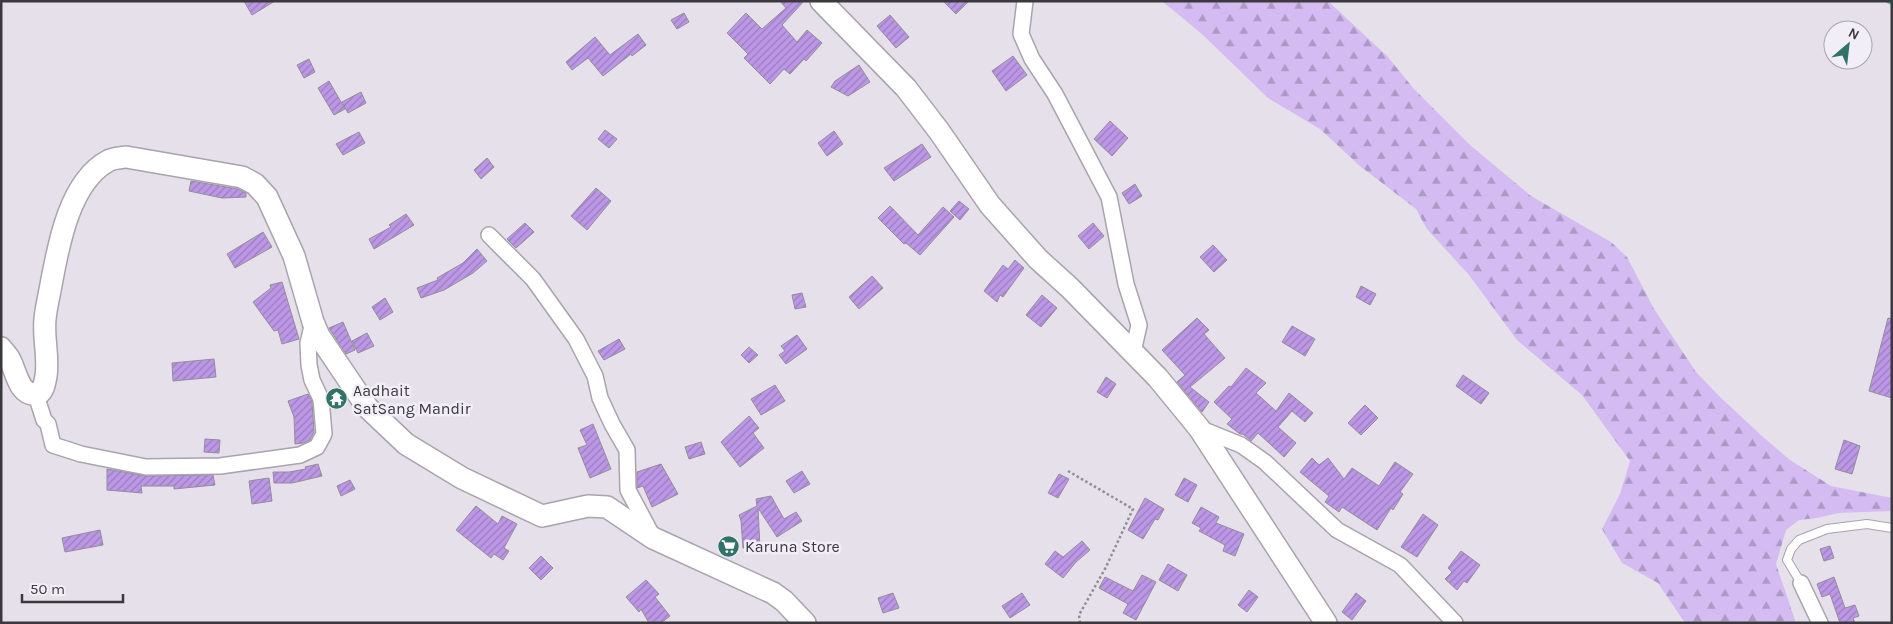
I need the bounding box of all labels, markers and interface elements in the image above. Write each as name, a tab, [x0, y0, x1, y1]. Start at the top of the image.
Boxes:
north arrow	[1823, 20, 1873, 70]
text: N	[1845, 24, 1862, 44]
place label: Aadhait SatSang Mandir	[353, 381, 471, 418]
temple icon: Aadhait SatSang Mandir	[325, 387, 349, 411]
supermarket icon: Karuna Store	[717, 534, 741, 558]
place label: Karuna Store	[745, 537, 840, 556]
scale bar	[22, 572, 124, 604]
text: 50 m	[30, 580, 65, 598]

